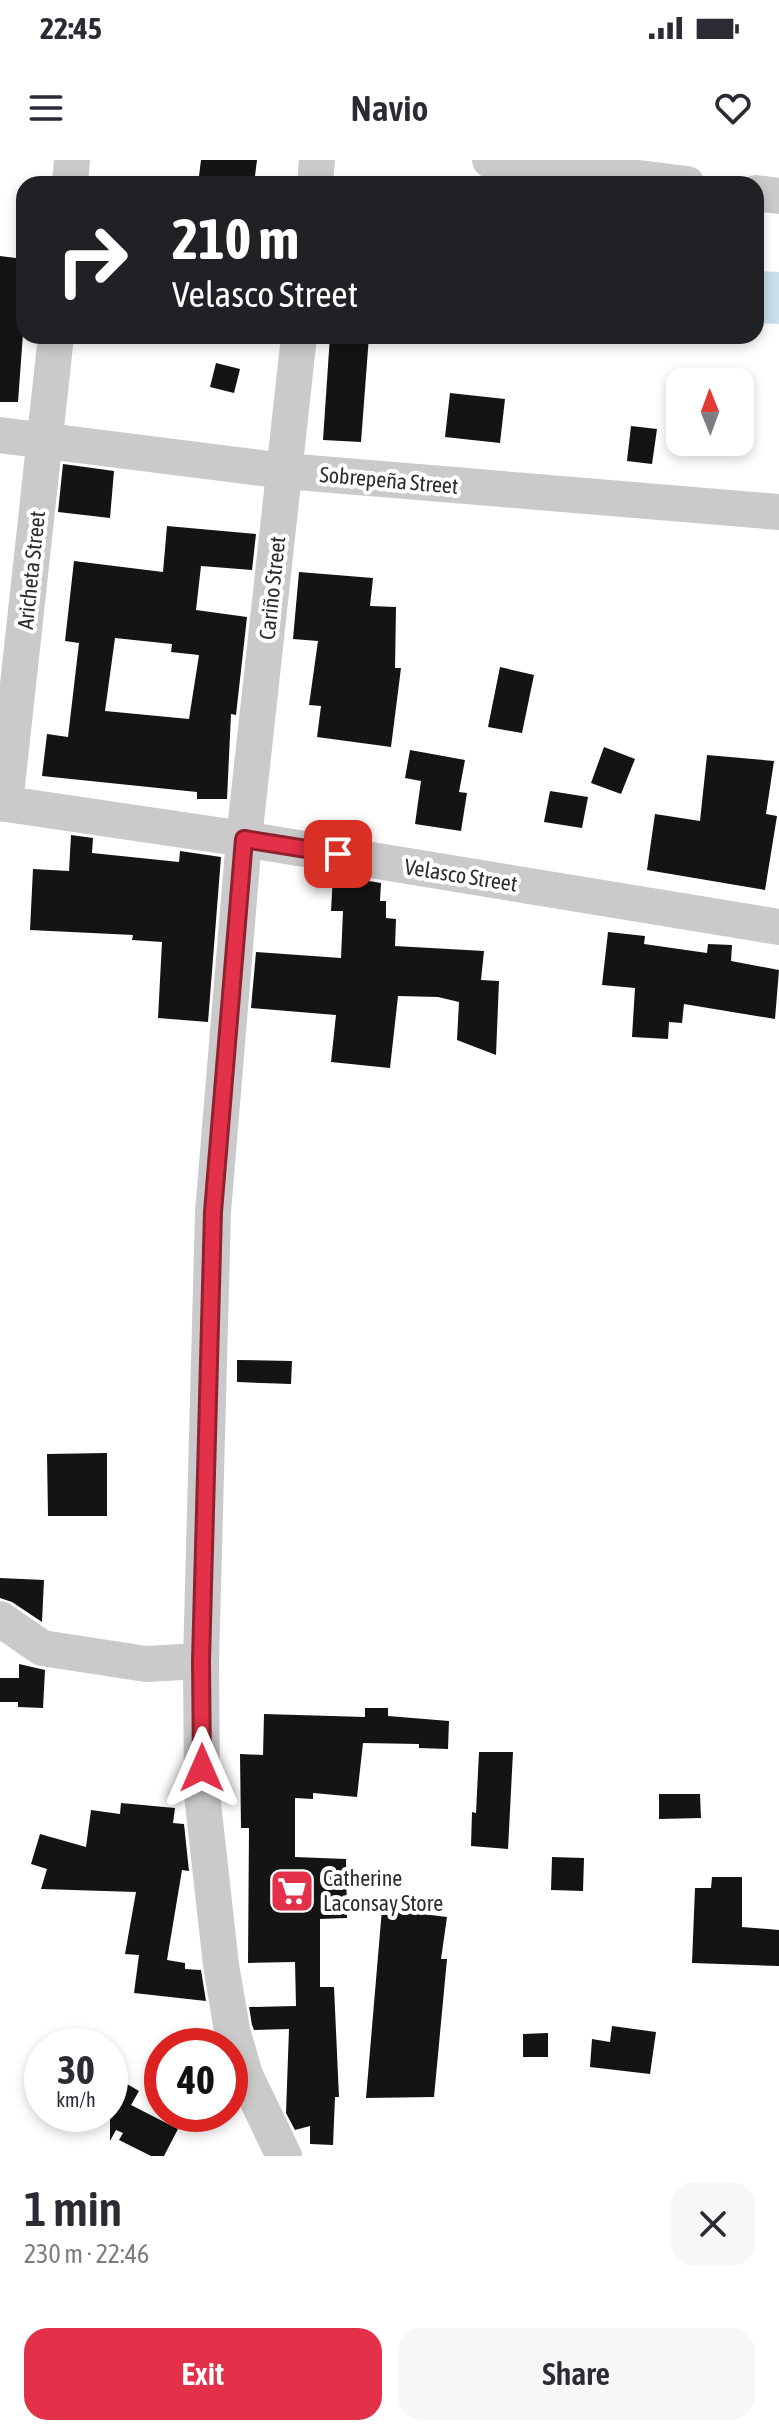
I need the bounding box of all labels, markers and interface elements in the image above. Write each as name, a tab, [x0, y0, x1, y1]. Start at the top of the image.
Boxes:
text: 22:45	[40, 11, 102, 45]
icon: menu	[24, 86, 68, 130]
icon: heart	[711, 86, 755, 130]
text: Navio	[350, 87, 429, 129]
text: 210 m	[172, 207, 299, 271]
icon: right	[40, 208, 144, 312]
text: Velasco Street	[172, 273, 358, 315]
north arrow	[666, 368, 754, 456]
map controls	[666, 368, 754, 456]
street label: Sobrepeña Street	[319, 461, 459, 499]
street label: Aricheta Street	[12, 509, 50, 631]
street label: Cariño Street	[254, 535, 290, 641]
pin	[304, 820, 372, 888]
icon: arrive	[316, 832, 360, 876]
street label: Velasco Street	[403, 853, 519, 897]
position arrow	[160, 1726, 244, 1810]
place label: Catherine Laconsay Store	[323, 1865, 443, 1916]
supermarket icon: Catherine Laconsay Store	[268, 1867, 316, 1915]
speed limit sign: 40	[144, 2028, 248, 2132]
text: 30	[57, 2047, 95, 2092]
text: km/h	[56, 2088, 96, 2111]
text: 1 min	[24, 2181, 122, 2236]
button: close	[671, 2182, 755, 2266]
text: 230 m · 22:46	[24, 2239, 149, 2269]
button: Exit	[24, 2328, 382, 2420]
button: Share	[398, 2328, 755, 2420]

